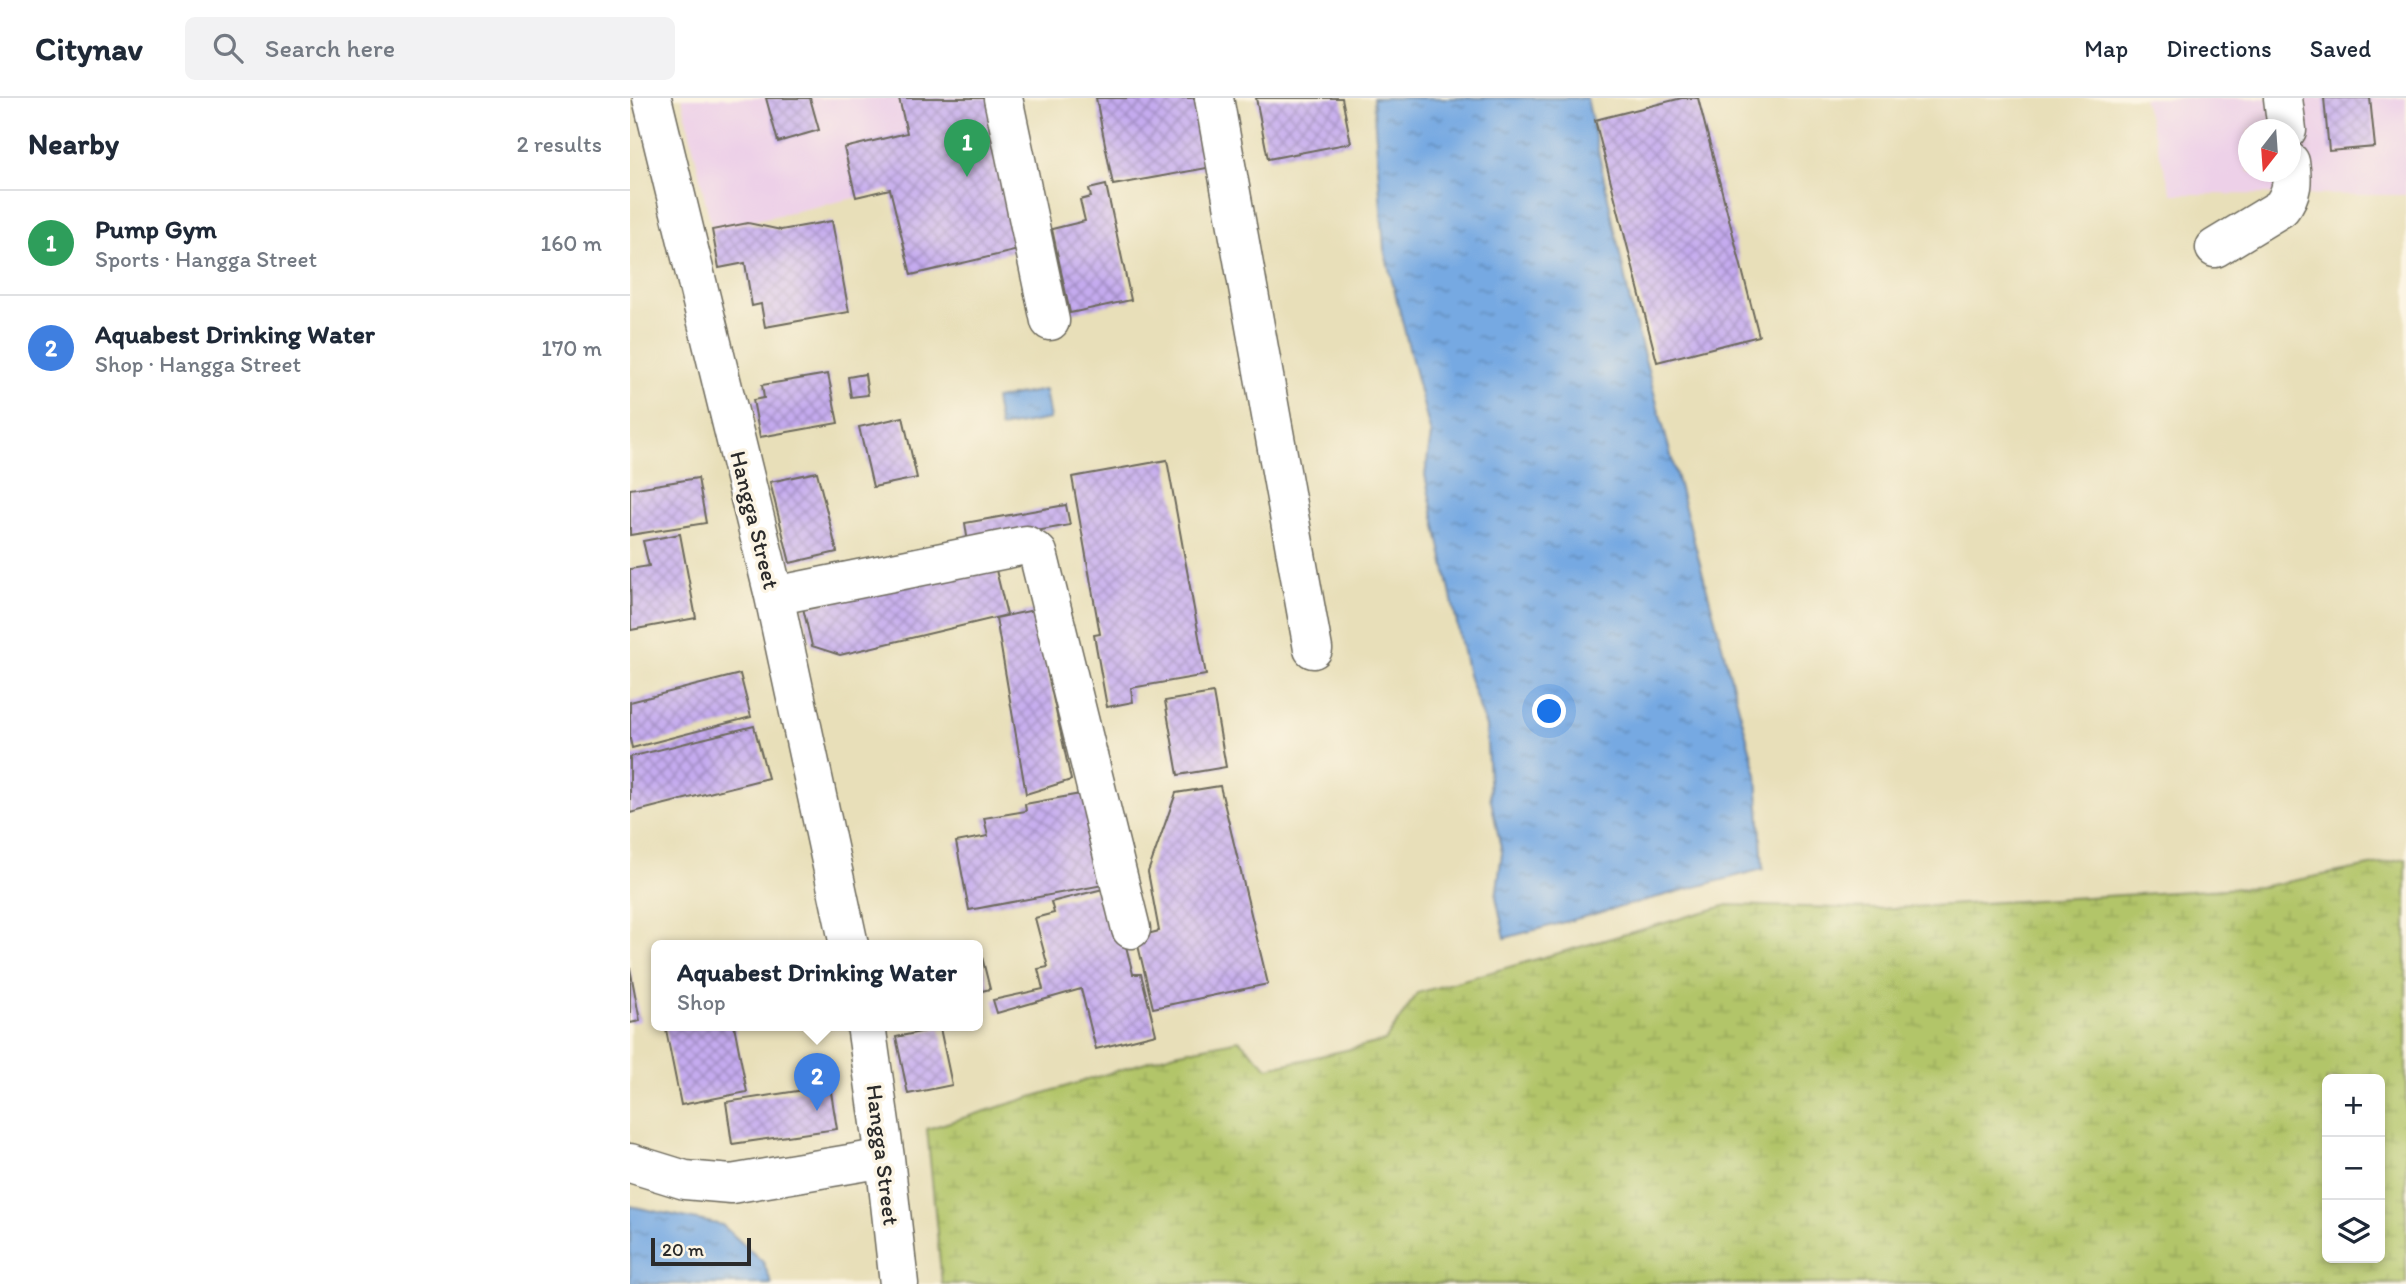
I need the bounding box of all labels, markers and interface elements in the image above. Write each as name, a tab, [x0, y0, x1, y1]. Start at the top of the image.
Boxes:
search box	[185, 17, 675, 80]
text: Citynav	[35, 29, 143, 68]
icon: search	[209, 29, 247, 67]
text: Search here	[265, 32, 395, 64]
text: Map	[2084, 34, 2128, 63]
text: Directions	[2166, 34, 2272, 63]
text: Saved	[2310, 34, 2371, 63]
pin: 1	[944, 119, 990, 177]
north arrow	[2238, 119, 2301, 182]
text: Nearby	[28, 125, 119, 162]
text: 2 results	[516, 130, 602, 158]
text: Pump Gym	[95, 213, 217, 245]
text: 1	[46, 229, 56, 257]
text: 160 m	[540, 229, 602, 257]
text: Sports · Hangga Street	[95, 245, 317, 273]
text: Aquabest Drinking Water	[95, 318, 375, 350]
text: 2	[45, 334, 57, 362]
text: 170 m	[541, 334, 602, 362]
text: Shop · Hangga Street	[95, 350, 301, 378]
street label: Hangga Street	[724, 448, 786, 593]
your location	[1532, 694, 1566, 728]
popup	[651, 940, 983, 1031]
text: Aquabest Drinking Water	[677, 956, 957, 988]
text: Shop	[677, 988, 726, 1016]
pin: 2	[794, 1053, 840, 1111]
map controls	[2322, 1074, 2385, 1263]
button: +	[2322, 1074, 2385, 1137]
street label: Hangga Street	[860, 1083, 906, 1227]
button: −	[2322, 1137, 2385, 1200]
button: layers	[2322, 1200, 2385, 1263]
scale bar	[651, 1235, 751, 1267]
text: 20 m	[662, 1238, 704, 1261]

